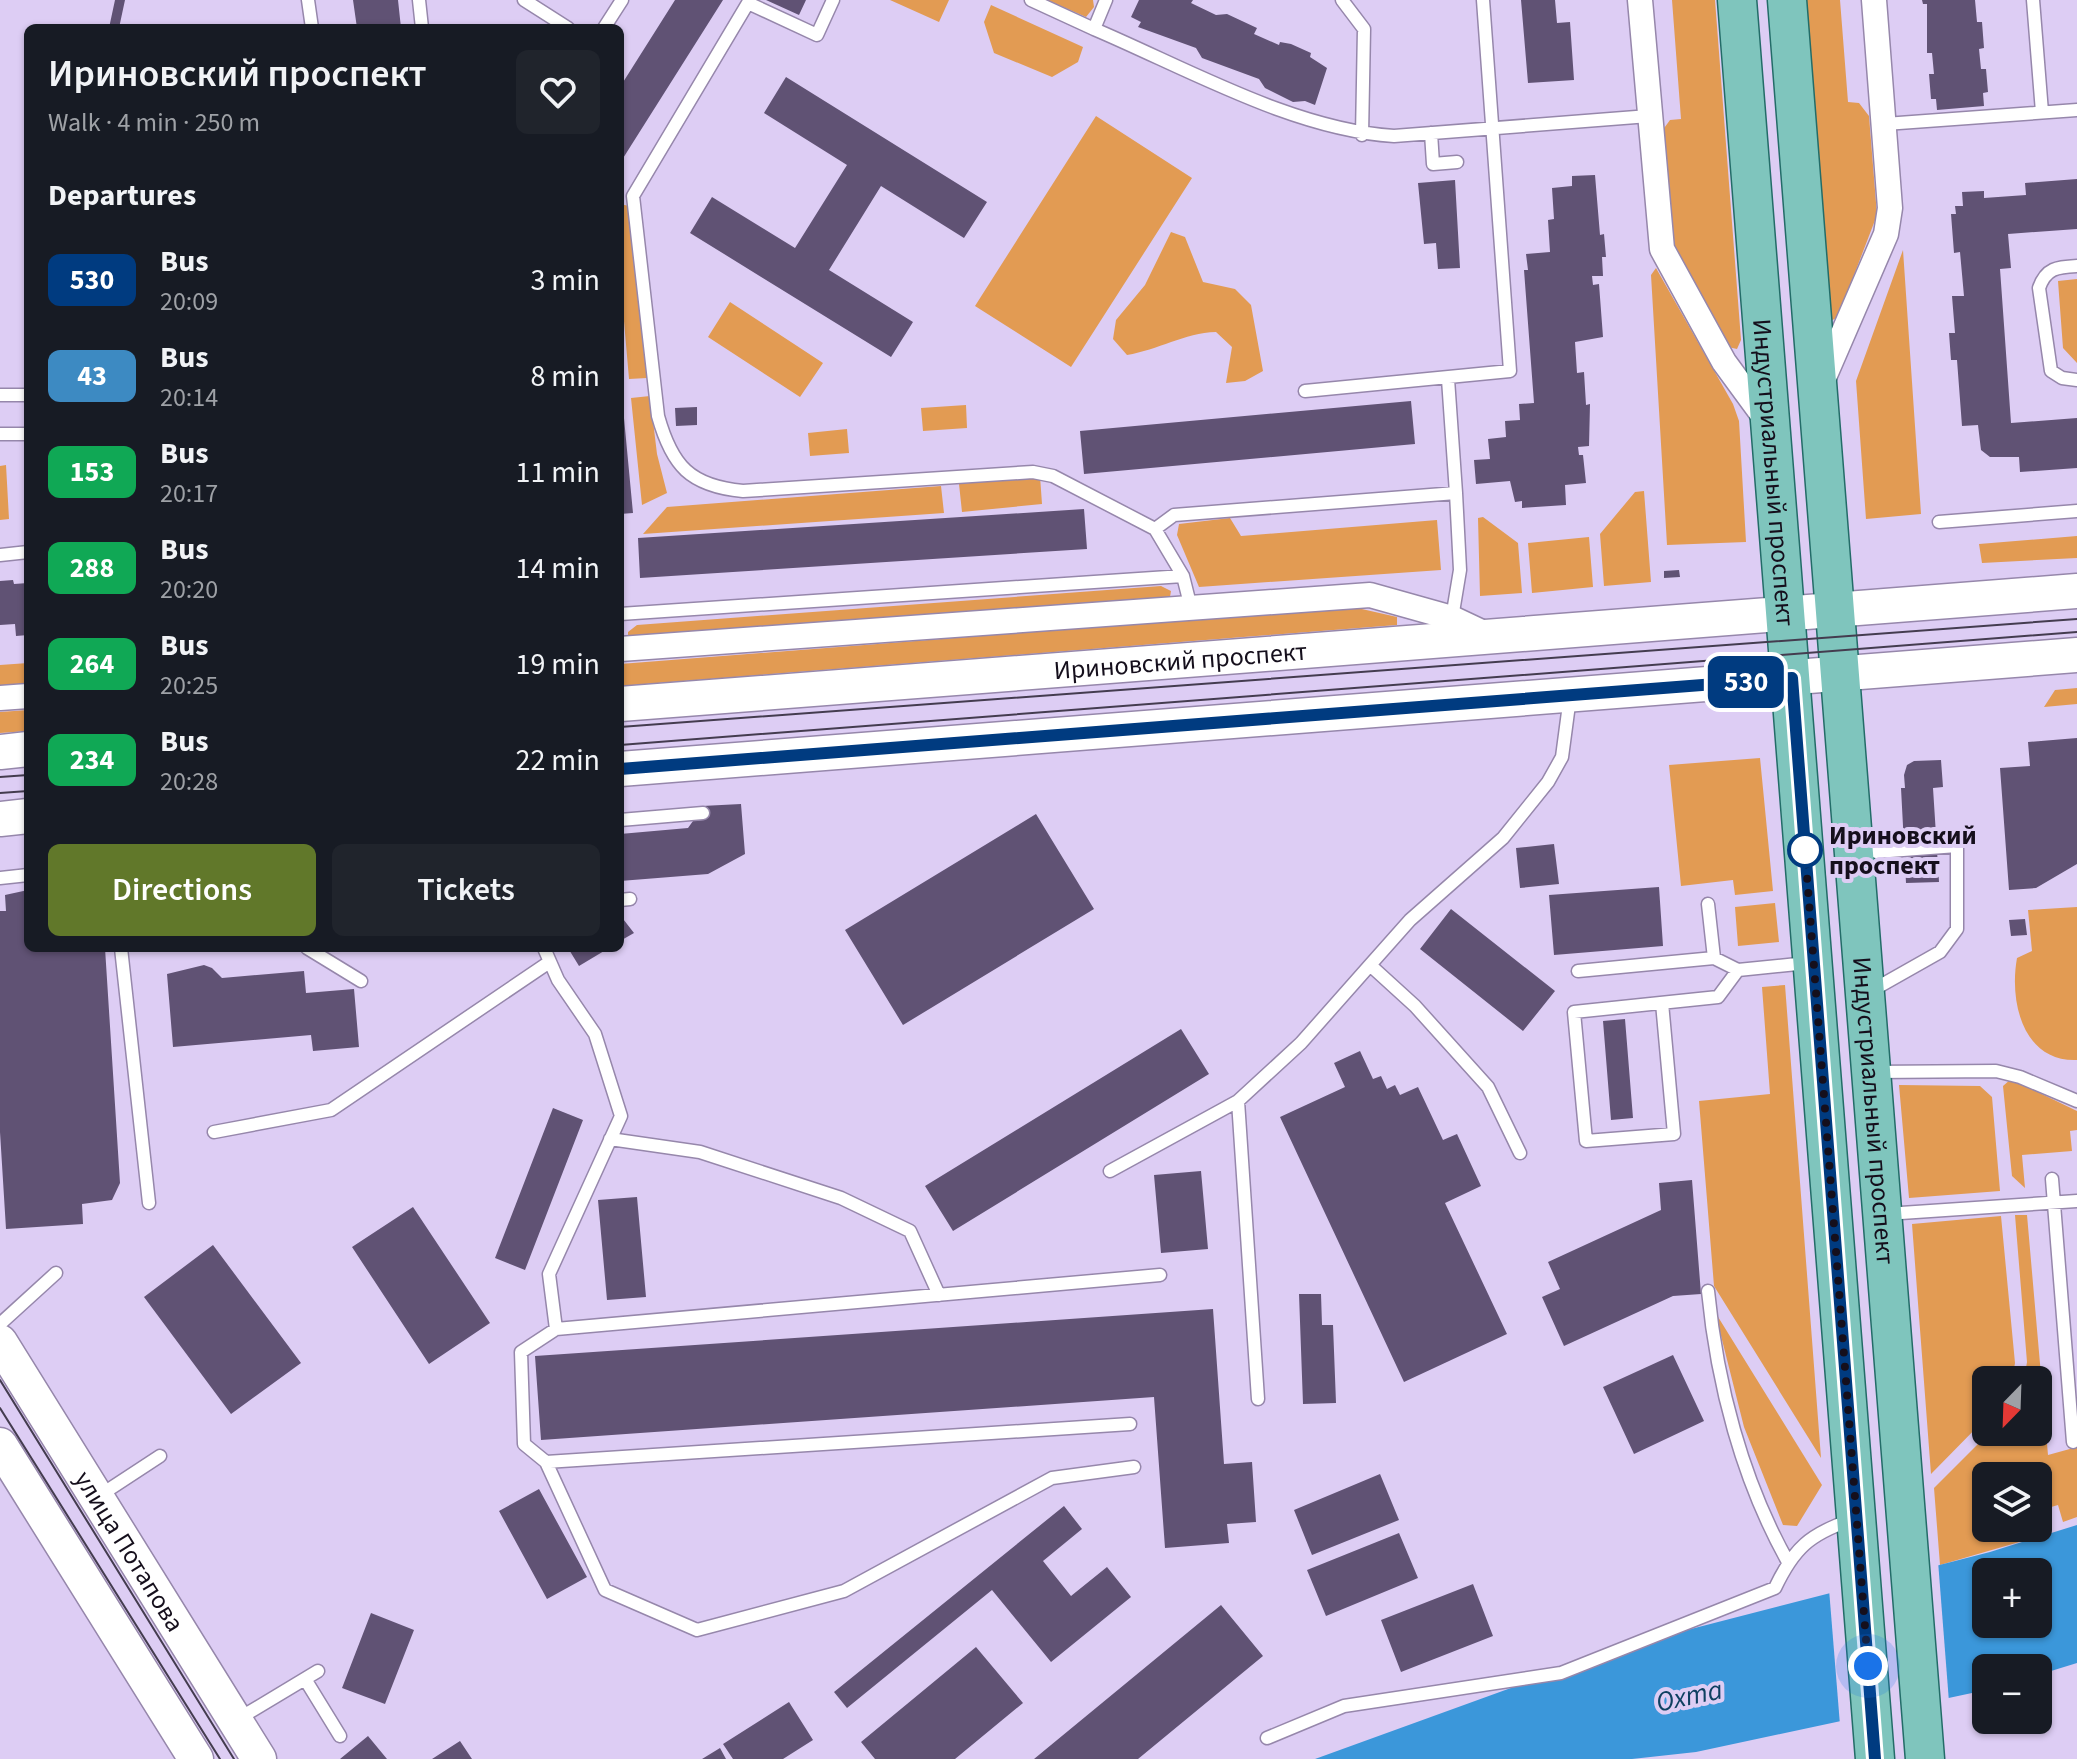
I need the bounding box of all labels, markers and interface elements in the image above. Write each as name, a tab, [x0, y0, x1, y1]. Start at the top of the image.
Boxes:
text: Ириновский проспект	[48, 47, 427, 101]
button: heart	[516, 50, 600, 134]
text: Walk · 4 min · 250 m	[48, 104, 260, 141]
text: Departures	[48, 174, 196, 217]
text: Bus	[160, 240, 208, 283]
text: 3 min	[530, 259, 600, 302]
text: 530	[70, 260, 114, 300]
text: 20:09	[160, 283, 218, 320]
street label: Индустриальный проспект	[1743, 317, 1804, 628]
text: Bus	[160, 336, 208, 379]
text: 8 min	[530, 355, 600, 398]
text: 43	[77, 356, 107, 396]
text: 20:14	[160, 379, 218, 416]
text: Bus	[160, 432, 208, 475]
text: 11 min	[516, 451, 600, 494]
text: 153	[70, 452, 114, 492]
text: 20:17	[160, 475, 218, 512]
text: Bus	[160, 528, 208, 571]
text: 14 min	[516, 547, 600, 590]
text: 288	[70, 548, 114, 588]
text: 20:20	[160, 571, 218, 608]
text: Bus	[160, 624, 208, 667]
street label: Ириновский проспект	[1052, 633, 1308, 689]
text: 19 min	[516, 643, 600, 686]
text: 264	[70, 644, 114, 684]
line badge: 530	[1700, 656, 1792, 708]
text: 530	[1724, 662, 1768, 702]
text: 20:25	[160, 667, 218, 704]
text: Bus	[160, 720, 208, 763]
text: 22 min	[516, 739, 600, 782]
text: 234	[70, 740, 114, 780]
text: 20:28	[160, 763, 218, 800]
place label: Ириновский проспект	[1829, 817, 1977, 884]
marker: Ириновский проспект	[1788, 833, 1822, 867]
button: Directions	[48, 844, 316, 936]
button: Tickets	[332, 844, 600, 936]
street label: Индустриальный проспект	[1843, 955, 1904, 1266]
north arrow	[1972, 1366, 2052, 1446]
map controls	[1972, 1366, 2052, 1734]
button: layers	[1972, 1462, 2052, 1542]
street label: улица Потапова	[65, 1464, 193, 1639]
button: +	[1972, 1558, 2052, 1638]
your location	[1848, 1646, 1888, 1686]
button: −	[1972, 1654, 2052, 1734]
water label: Охта	[1652, 1669, 1726, 1723]

